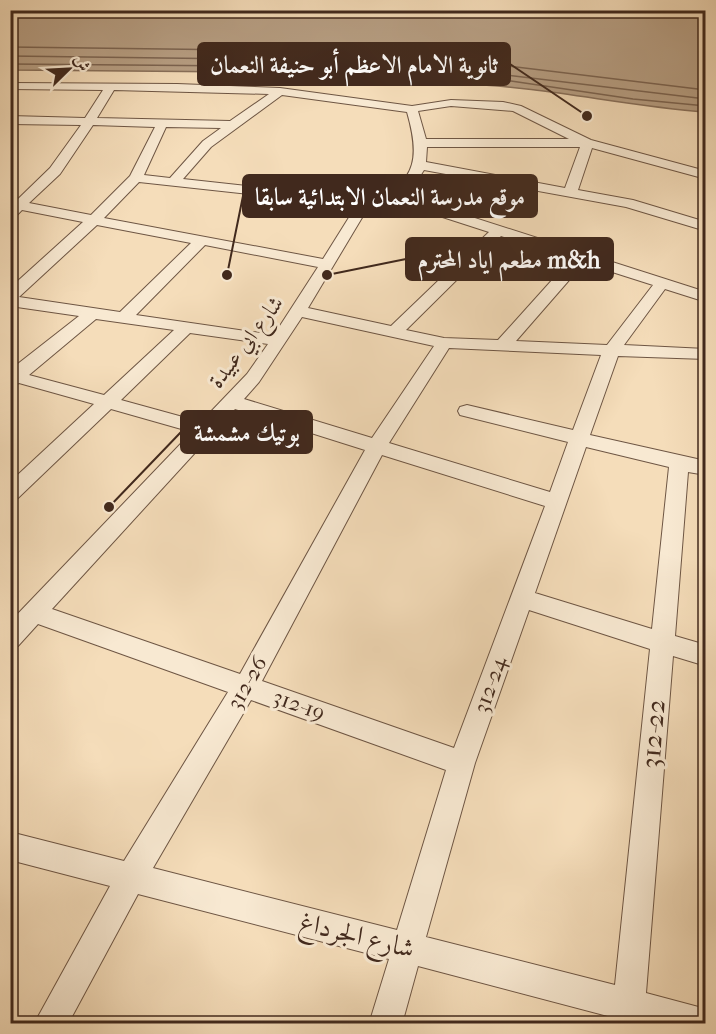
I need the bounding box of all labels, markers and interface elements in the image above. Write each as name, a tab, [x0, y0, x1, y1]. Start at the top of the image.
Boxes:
north arrow	[39, 39, 99, 99]
callout: ثانوية الامام الاعظم أبو حنيفة النعمان	[198, 43, 510, 85]
text: ثانوية الامام الاعظم أبو حنيفة النعمان	[210, 48, 498, 87]
text: ش	[70, 52, 94, 74]
callout: موقع مدرسة النعمان الابتدائية سابقا	[243, 175, 537, 217]
text: موقع مدرسة النعمان الابتدائية سابقا	[255, 183, 525, 219]
callout: مطعم اياد المحترم m&h	[406, 238, 613, 280]
text: مطعم اياد المحترم m&h	[418, 246, 601, 282]
street label: شارع ابي عبيدة	[203, 291, 293, 396]
callout: بوتيك مشمشة	[181, 411, 312, 453]
text: بوتيك مشمشة	[194, 419, 300, 448]
street label: 312-26	[221, 652, 273, 714]
street label: 312-24	[468, 652, 513, 717]
street label: 312-19	[270, 684, 328, 726]
street label: 312-22	[634, 698, 672, 770]
street label: شارع الجرداغ	[295, 905, 418, 971]

